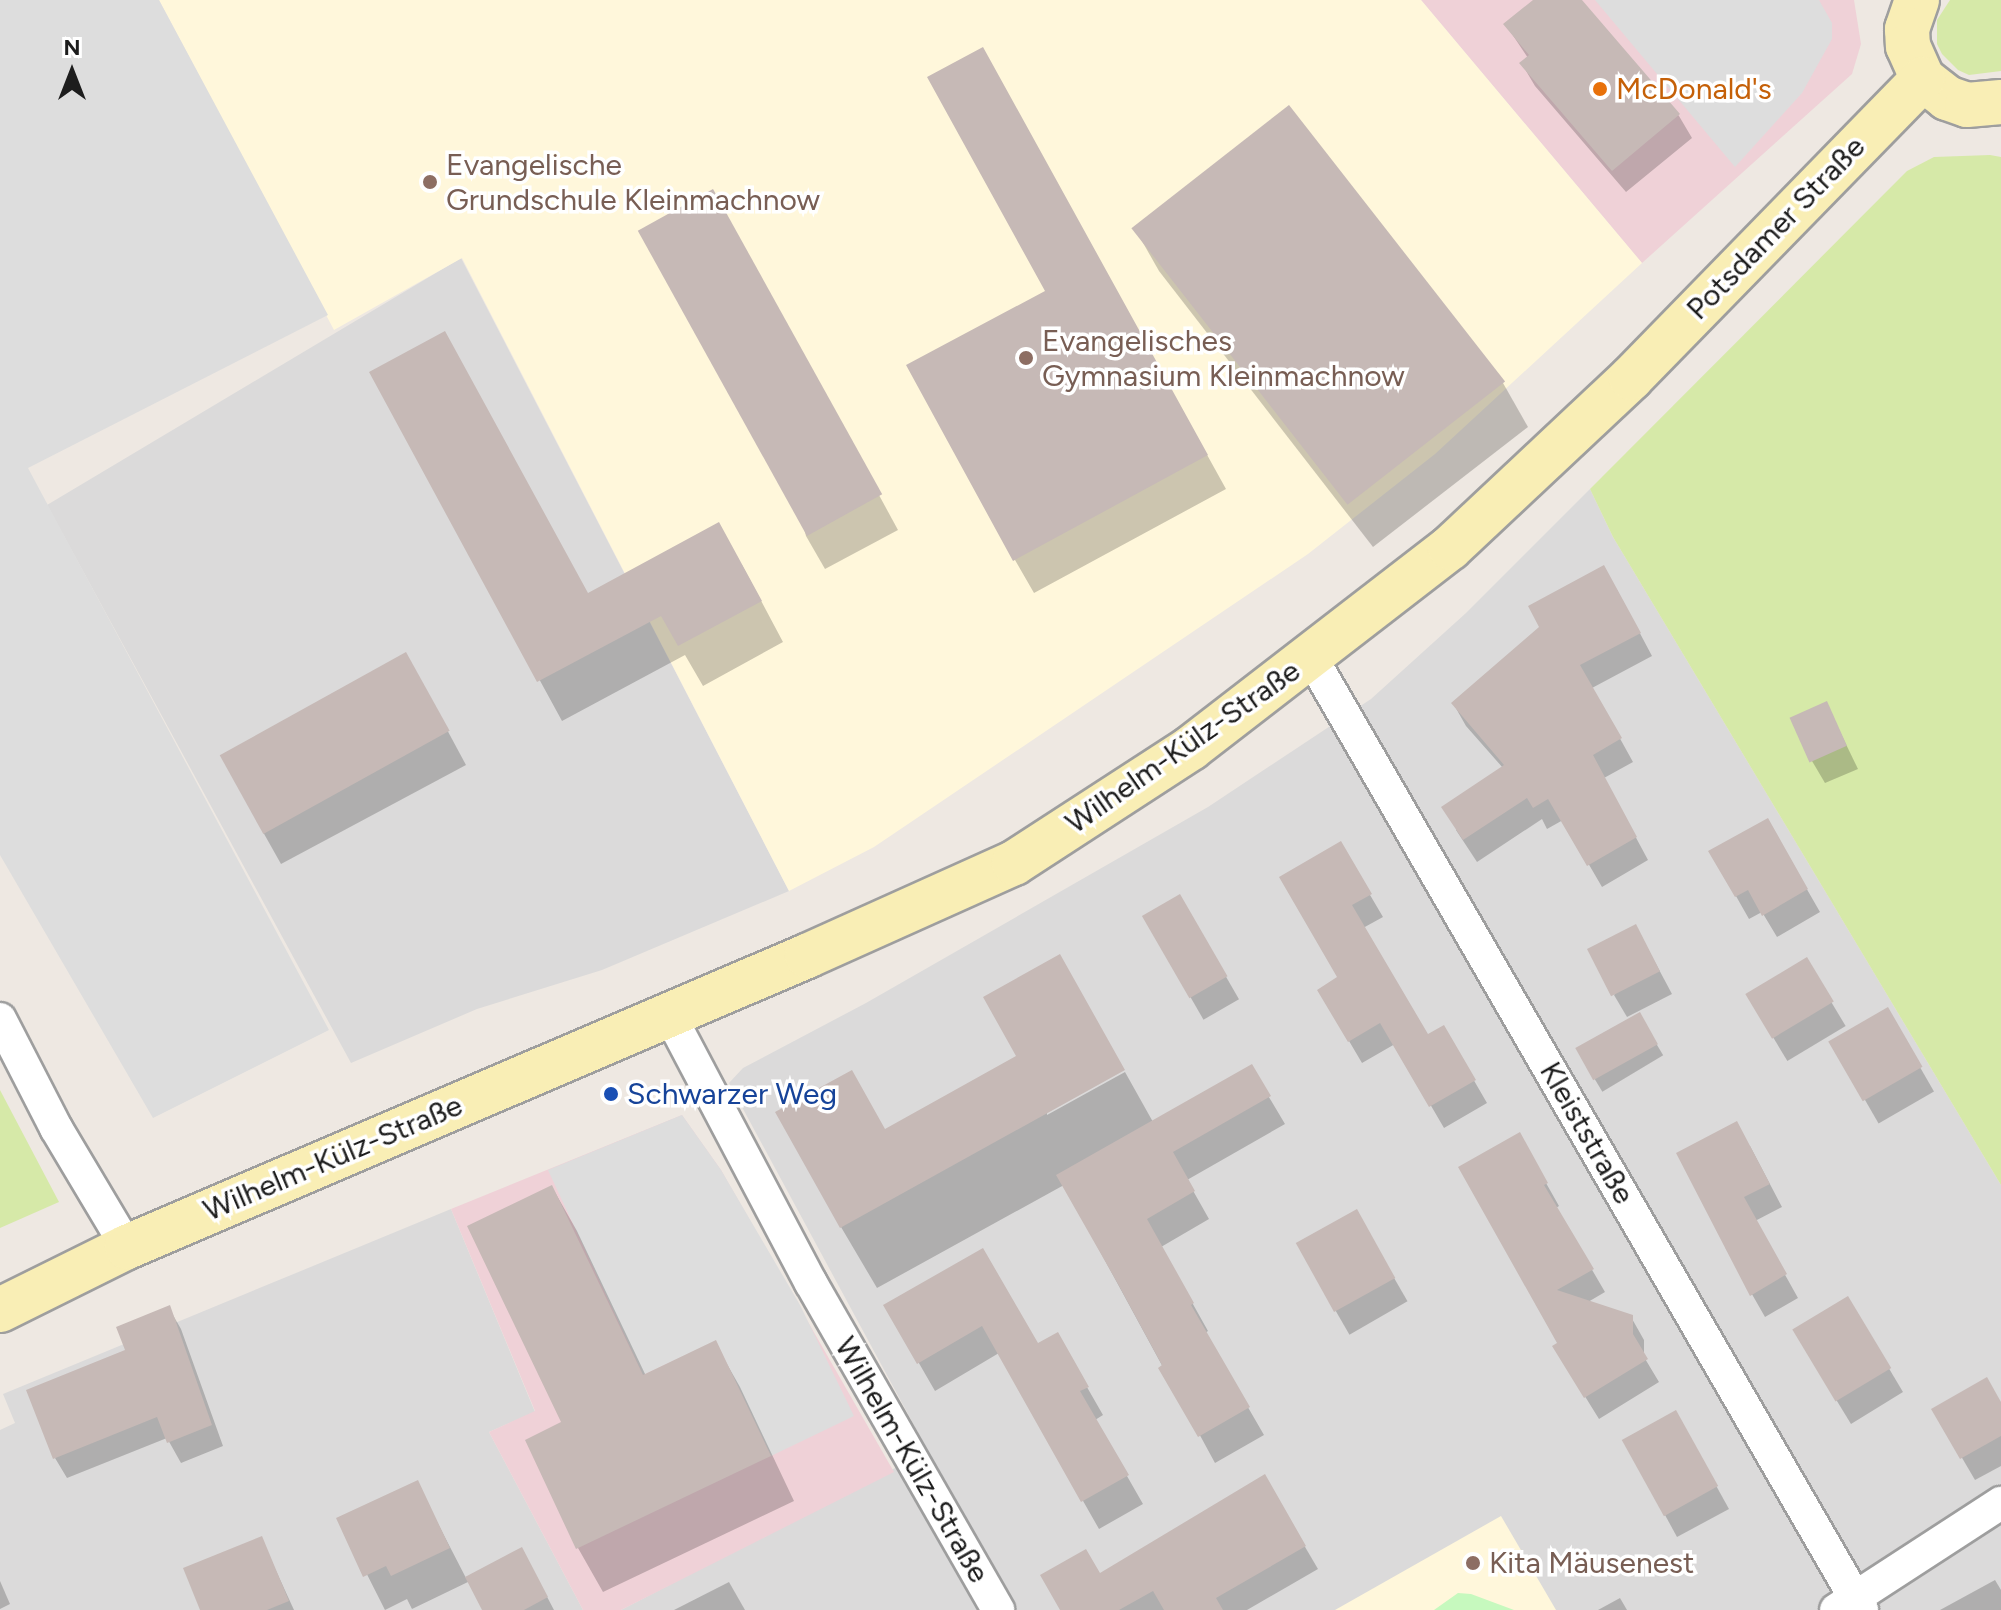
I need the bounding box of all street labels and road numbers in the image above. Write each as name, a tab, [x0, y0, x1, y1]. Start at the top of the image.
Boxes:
street label: Potsdamer Straße	[1679, 129, 1873, 327]
street label: Wilhelm-Külz-Straße	[1059, 653, 1307, 841]
street label: Kleiststraße	[1532, 1056, 1642, 1210]
street label: Wilhelm-Külz-Straße	[198, 1087, 468, 1229]
street label: Wilhelm-Külz-Straße	[827, 1331, 997, 1589]

